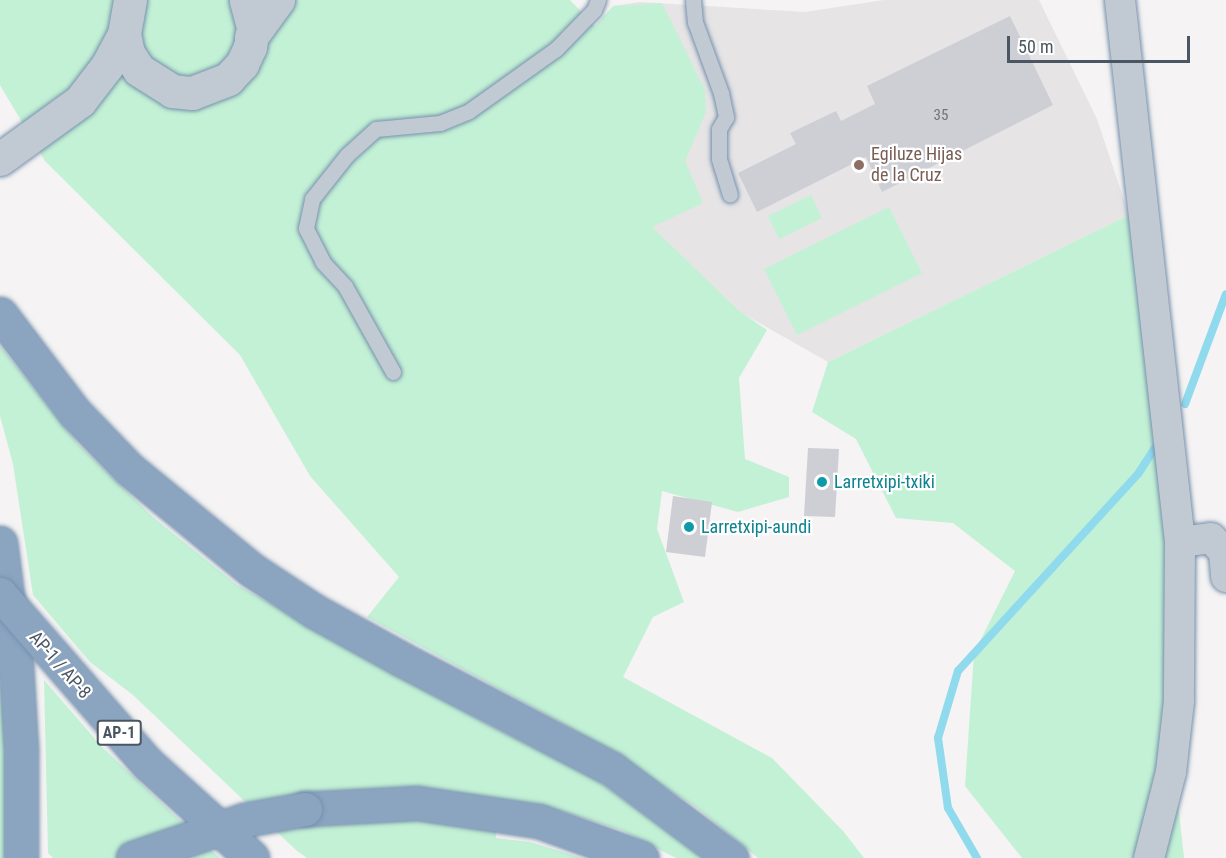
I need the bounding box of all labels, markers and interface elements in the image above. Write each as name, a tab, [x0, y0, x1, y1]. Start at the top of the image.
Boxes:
scale bar	[1010, 24, 1193, 62]
text: 50 m	[1018, 36, 1053, 57]
house number: 35	[934, 107, 948, 125]
place label: Egiluze Hijas de la Cruz	[871, 144, 962, 186]
marker: Egiluze Hijas de la Cruz	[852, 158, 866, 172]
place label: Larretxipi-txiki	[834, 471, 935, 493]
marker: Larretxipi-txiki	[815, 475, 829, 489]
place label: Larretxipi-aundi	[701, 516, 811, 538]
marker: Larretxipi-aundi	[682, 520, 696, 534]
street label: AP-1 / AP-8	[25, 627, 95, 703]
road number: AP-1	[96, 720, 142, 746]

